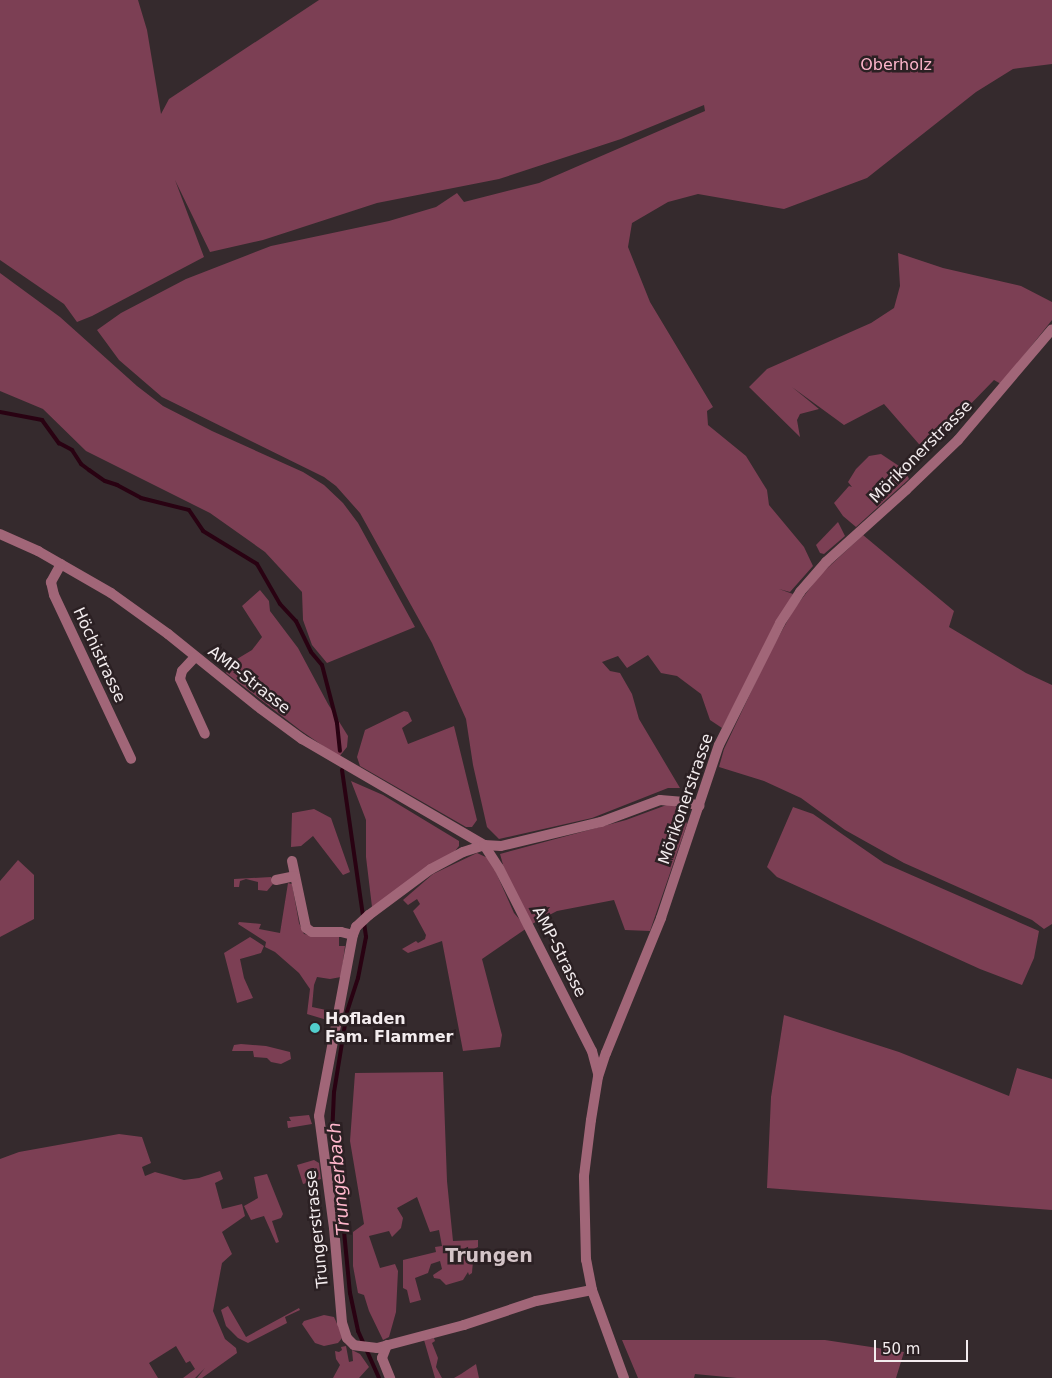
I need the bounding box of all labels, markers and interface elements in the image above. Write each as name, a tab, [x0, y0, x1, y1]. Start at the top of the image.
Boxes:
park label: Oberholz	[860, 55, 932, 75]
street label: Mörikonerstrasse	[866, 397, 976, 507]
street label: Höchistrasse	[69, 604, 129, 706]
street label: AMP-Strasse	[204, 642, 294, 718]
street label: Mörikonerstrasse	[655, 731, 717, 867]
street label: AMP-Strasse	[528, 903, 590, 1001]
place label: Hofladen Fam. Flammer	[325, 1009, 453, 1047]
marker: Hofladen Fam. Flammer	[309, 1022, 321, 1034]
water label: Trungerbach	[323, 1122, 355, 1236]
street label: Trungerstrasse	[301, 1169, 333, 1289]
district label: Trungen	[445, 1245, 533, 1267]
scale bar	[877, 1330, 971, 1362]
text: 50 m	[882, 1340, 920, 1358]

